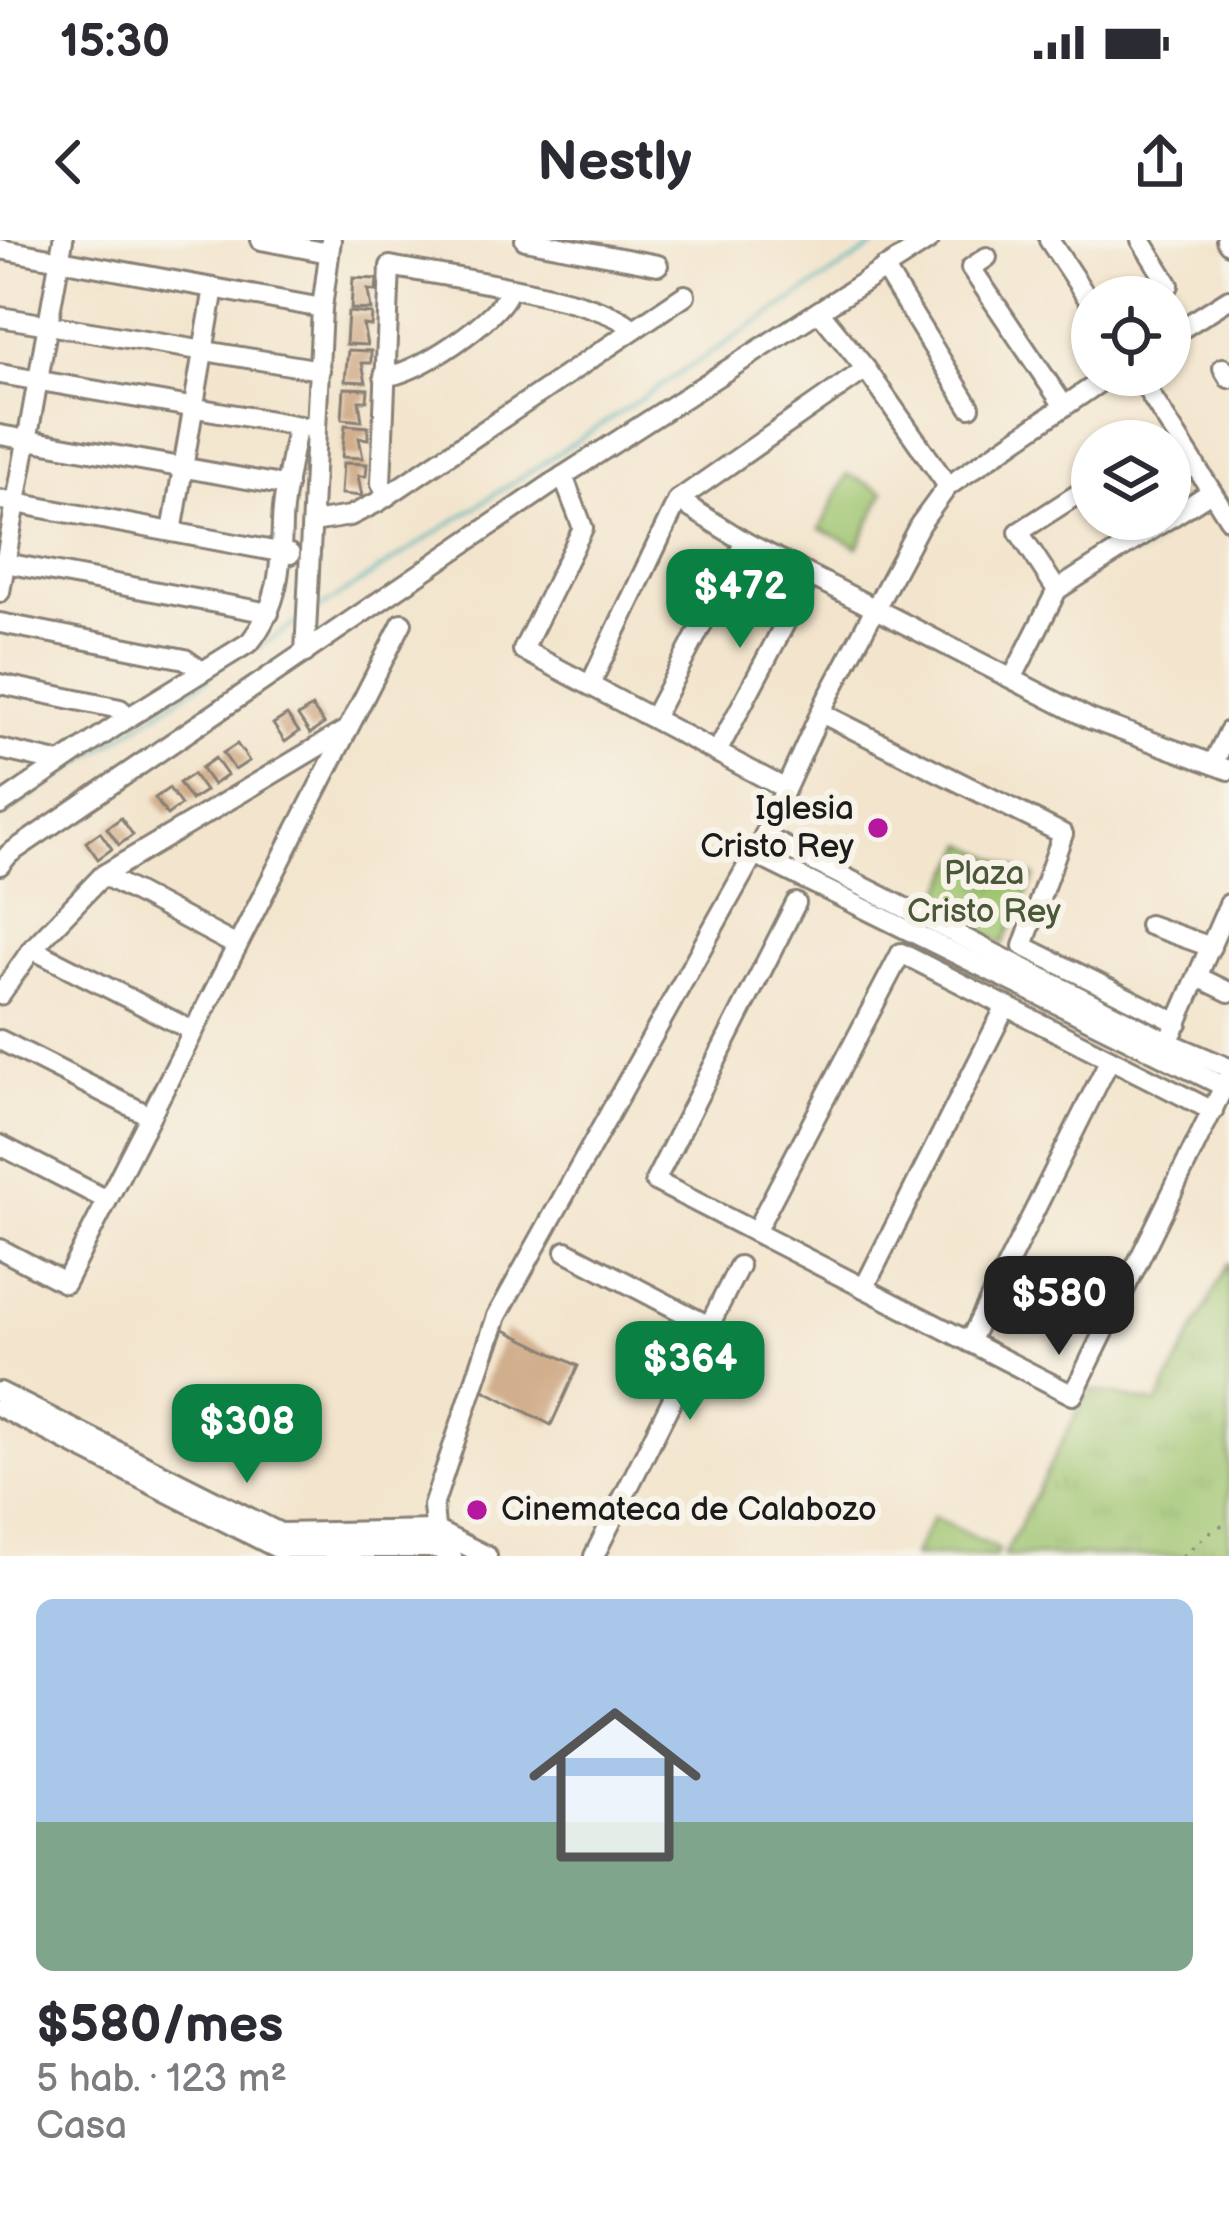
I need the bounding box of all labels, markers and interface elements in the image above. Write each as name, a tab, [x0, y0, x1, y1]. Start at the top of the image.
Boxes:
text: 15:30	[60, 15, 170, 70]
icon: back	[36, 129, 102, 195]
icon: share	[1127, 129, 1193, 195]
text: Nestly	[537, 130, 692, 195]
map controls	[1071, 276, 1191, 540]
button: locate	[1071, 276, 1191, 396]
button: layers	[1071, 420, 1191, 540]
pin: $472	[669, 549, 811, 651]
text: $472	[693, 564, 787, 611]
place label: Iglesia Cristo Rey	[700, 789, 854, 867]
marker: Iglesia Cristo Rey	[865, 815, 891, 841]
park label: Plaza Cristo Rey	[907, 854, 1061, 932]
pin: $580	[988, 1256, 1130, 1358]
text: $580	[1011, 1271, 1107, 1318]
pin: $364	[619, 1321, 761, 1423]
text: $364	[642, 1336, 738, 1383]
pin: $308	[176, 1384, 318, 1486]
text: $308	[199, 1399, 295, 1446]
place label: Cinemateca de Calabozo	[501, 1490, 877, 1530]
marker: Cinemateca de Calabozo	[464, 1497, 490, 1523]
icon: home	[507, 1677, 723, 1893]
text: $580/mes	[36, 1995, 283, 2056]
text: 5 hab. · 123 m²	[36, 2056, 287, 2103]
text: Casa	[36, 2103, 127, 2150]

